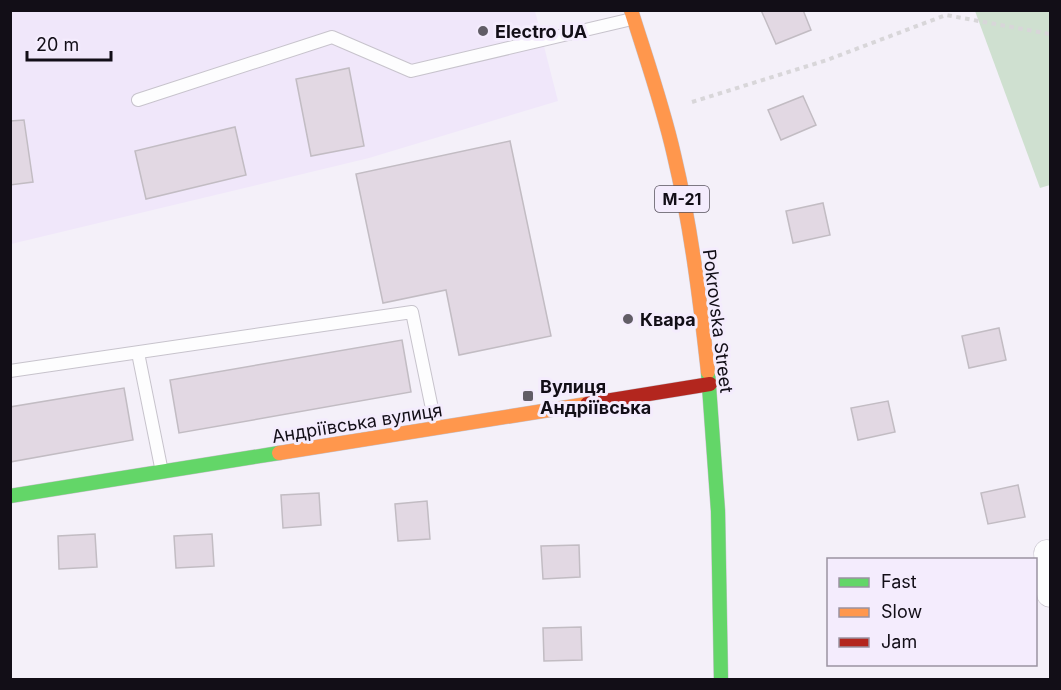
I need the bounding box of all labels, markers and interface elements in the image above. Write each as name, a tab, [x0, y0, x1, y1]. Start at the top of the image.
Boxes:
place label: Electro UA	[495, 21, 587, 42]
scale bar	[27, 24, 111, 62]
marker: Electro UA	[476, 24, 490, 38]
text: 20 m	[36, 34, 79, 55]
road number: М-21	[655, 186, 709, 212]
street label: Pokrovska Street	[699, 248, 737, 394]
place label: Квара	[640, 309, 696, 330]
marker: Квара	[621, 312, 635, 326]
place label: Вулиця Андріївська	[540, 376, 651, 418]
marker: Вулиця Андріївська	[521, 389, 535, 403]
street label: Андріївська вулиця	[270, 399, 444, 447]
legend	[827, 558, 1037, 666]
text: Fast	[881, 571, 917, 592]
text: Slow	[881, 601, 922, 622]
text: Jam	[881, 631, 917, 652]

